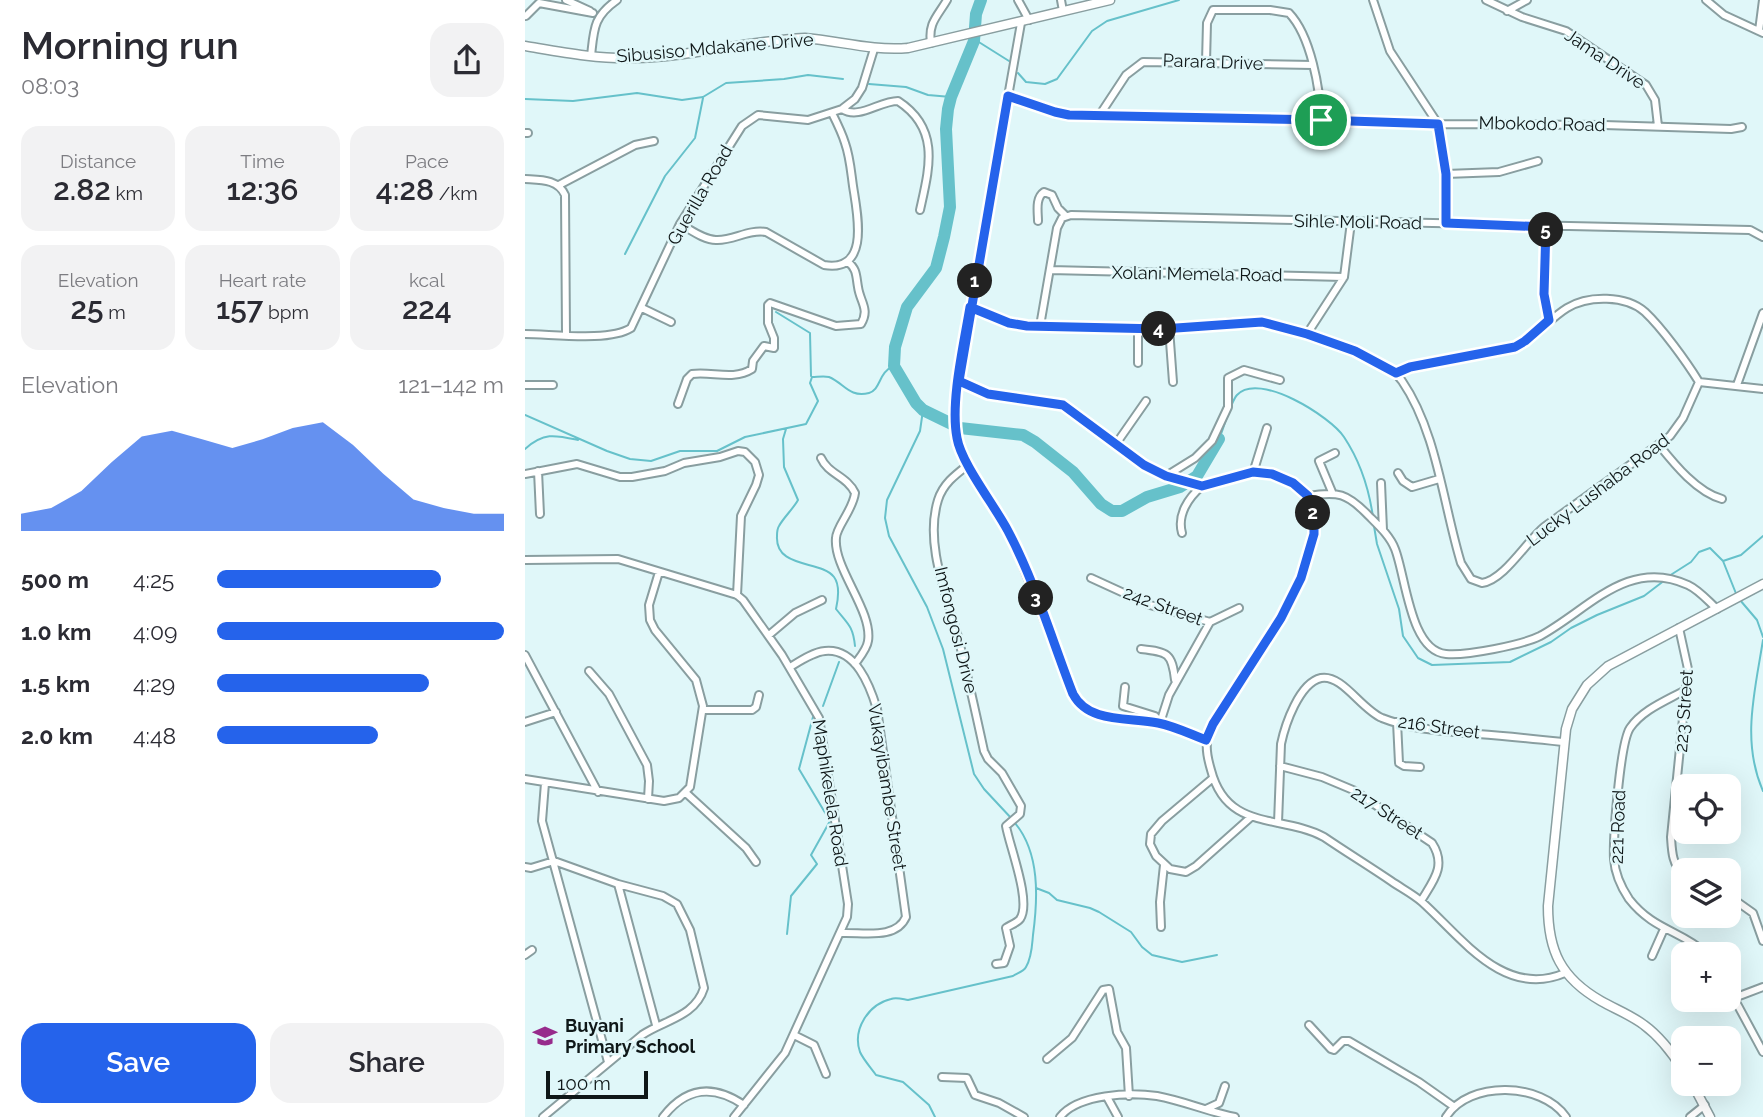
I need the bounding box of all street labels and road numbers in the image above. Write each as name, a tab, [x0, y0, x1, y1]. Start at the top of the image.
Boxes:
street label: Jama Drive	[1561, 24, 1650, 93]
street label: Sibusiso Mdakane Drive	[615, 28, 815, 67]
street label: Parara Drive	[1162, 49, 1264, 74]
street label: Mbokodo Road	[1478, 112, 1606, 135]
street label: Guerilla Road	[663, 141, 737, 248]
street label: Sihle Moli Road	[1294, 210, 1422, 233]
street label: Xolani Memela Road	[1111, 262, 1283, 285]
street label: Lucky Lushaba Road	[1522, 429, 1673, 550]
street label: Imfongosi Drive	[931, 564, 982, 696]
street label: 242 Street	[1121, 581, 1206, 630]
street label: 223 Street	[1670, 669, 1697, 753]
street label: Vukayibambe Street	[864, 702, 911, 872]
street label: 216 Street	[1397, 710, 1481, 743]
street label: Maphikelela Road	[809, 718, 852, 868]
street label: 217 Street	[1348, 782, 1427, 843]
street label: 221 Road	[1606, 790, 1629, 864]

